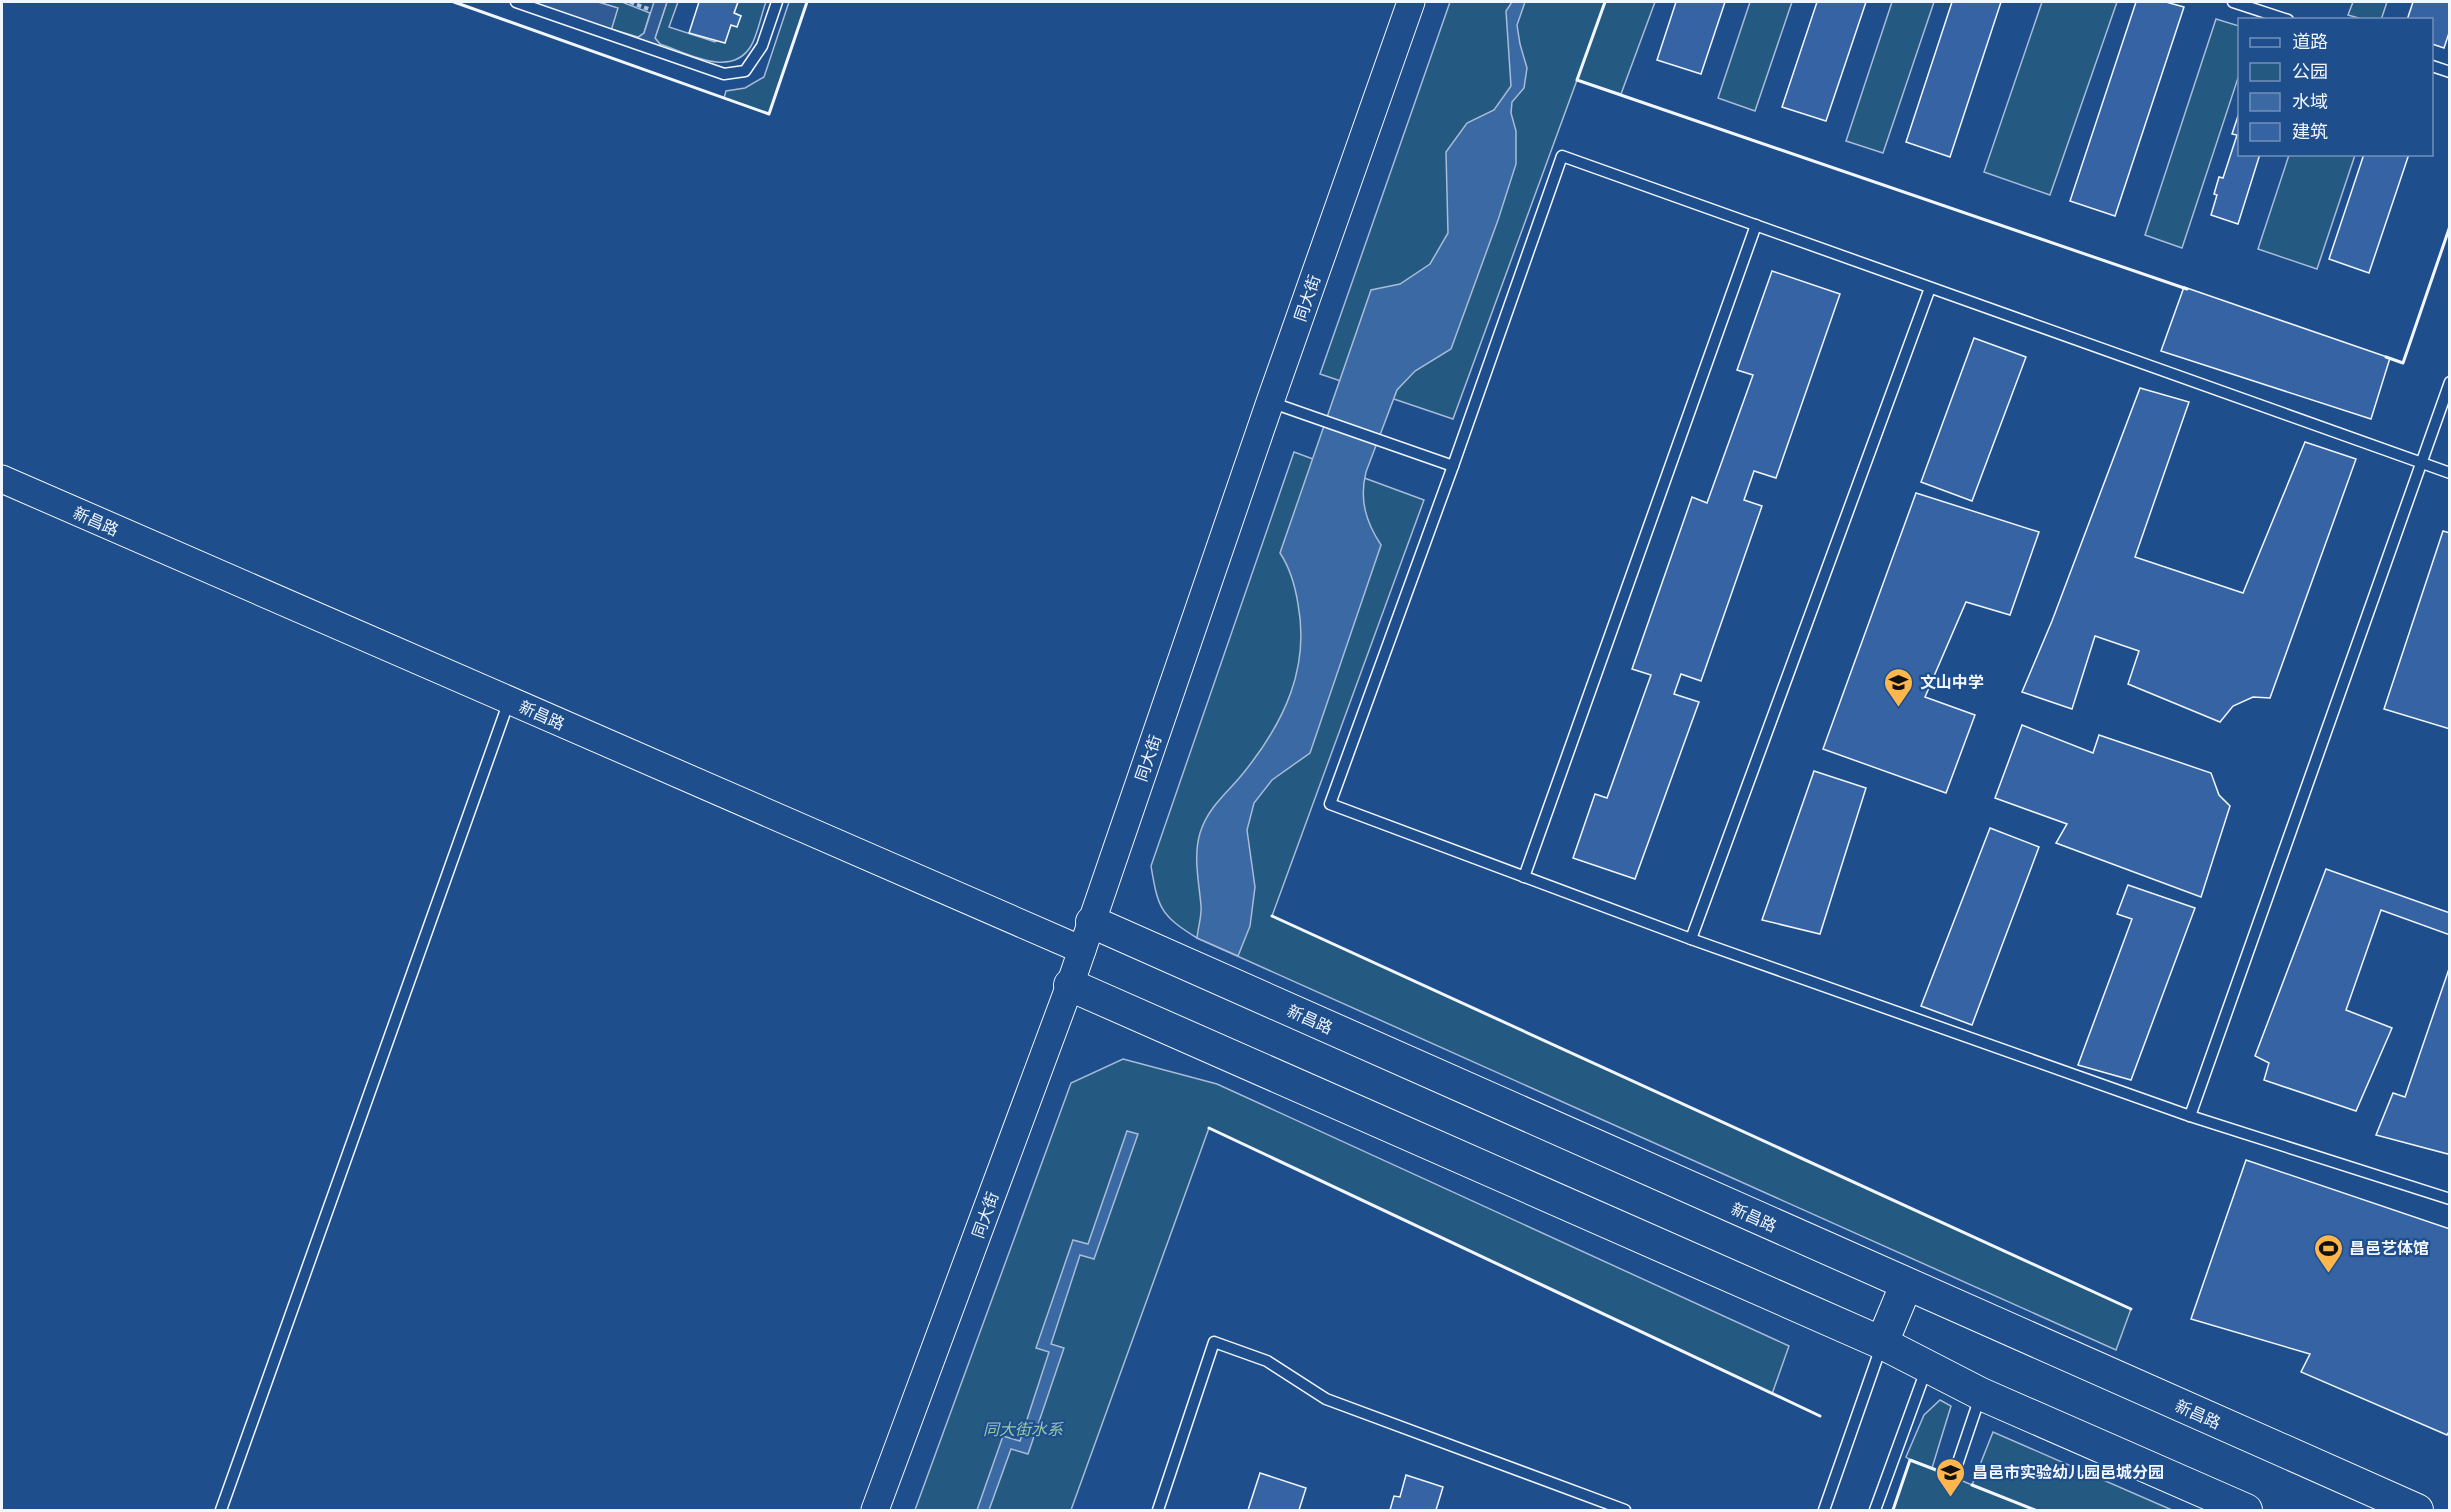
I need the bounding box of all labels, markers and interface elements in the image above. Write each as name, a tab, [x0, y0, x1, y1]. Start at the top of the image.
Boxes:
legend	[2238, 18, 2433, 156]
text: 道路	[2292, 29, 2328, 54]
text: 公园	[2292, 59, 2328, 84]
text: 水域	[2292, 89, 2328, 114]
text: 建筑	[2292, 119, 2328, 144]
street label: 同大街	[1289, 272, 1325, 324]
street label: 新昌路	[70, 501, 122, 541]
school or university icon: 文山中学	[1883, 666, 1915, 708]
place label: 文山中学	[1920, 671, 1984, 693]
street label: 新昌路	[516, 695, 568, 735]
street label: 同大街	[1130, 732, 1166, 784]
street label: 新昌路	[1284, 999, 1336, 1039]
street label: 同大街	[966, 1189, 1004, 1241]
street label: 新昌路	[1728, 1197, 1780, 1237]
sports icon: 昌邑艺体馆	[2312, 1232, 2344, 1274]
place label: 昌邑艺体馆	[2349, 1237, 2429, 1259]
street label: 新昌路	[2172, 1394, 2224, 1434]
park label: 同大街水系	[983, 1418, 1064, 1440]
school or university icon: 昌邑市实验幼儿园邑城分园	[1935, 1456, 1967, 1498]
place label: 昌邑市实验幼儿园邑城分园	[1972, 1461, 2164, 1483]

